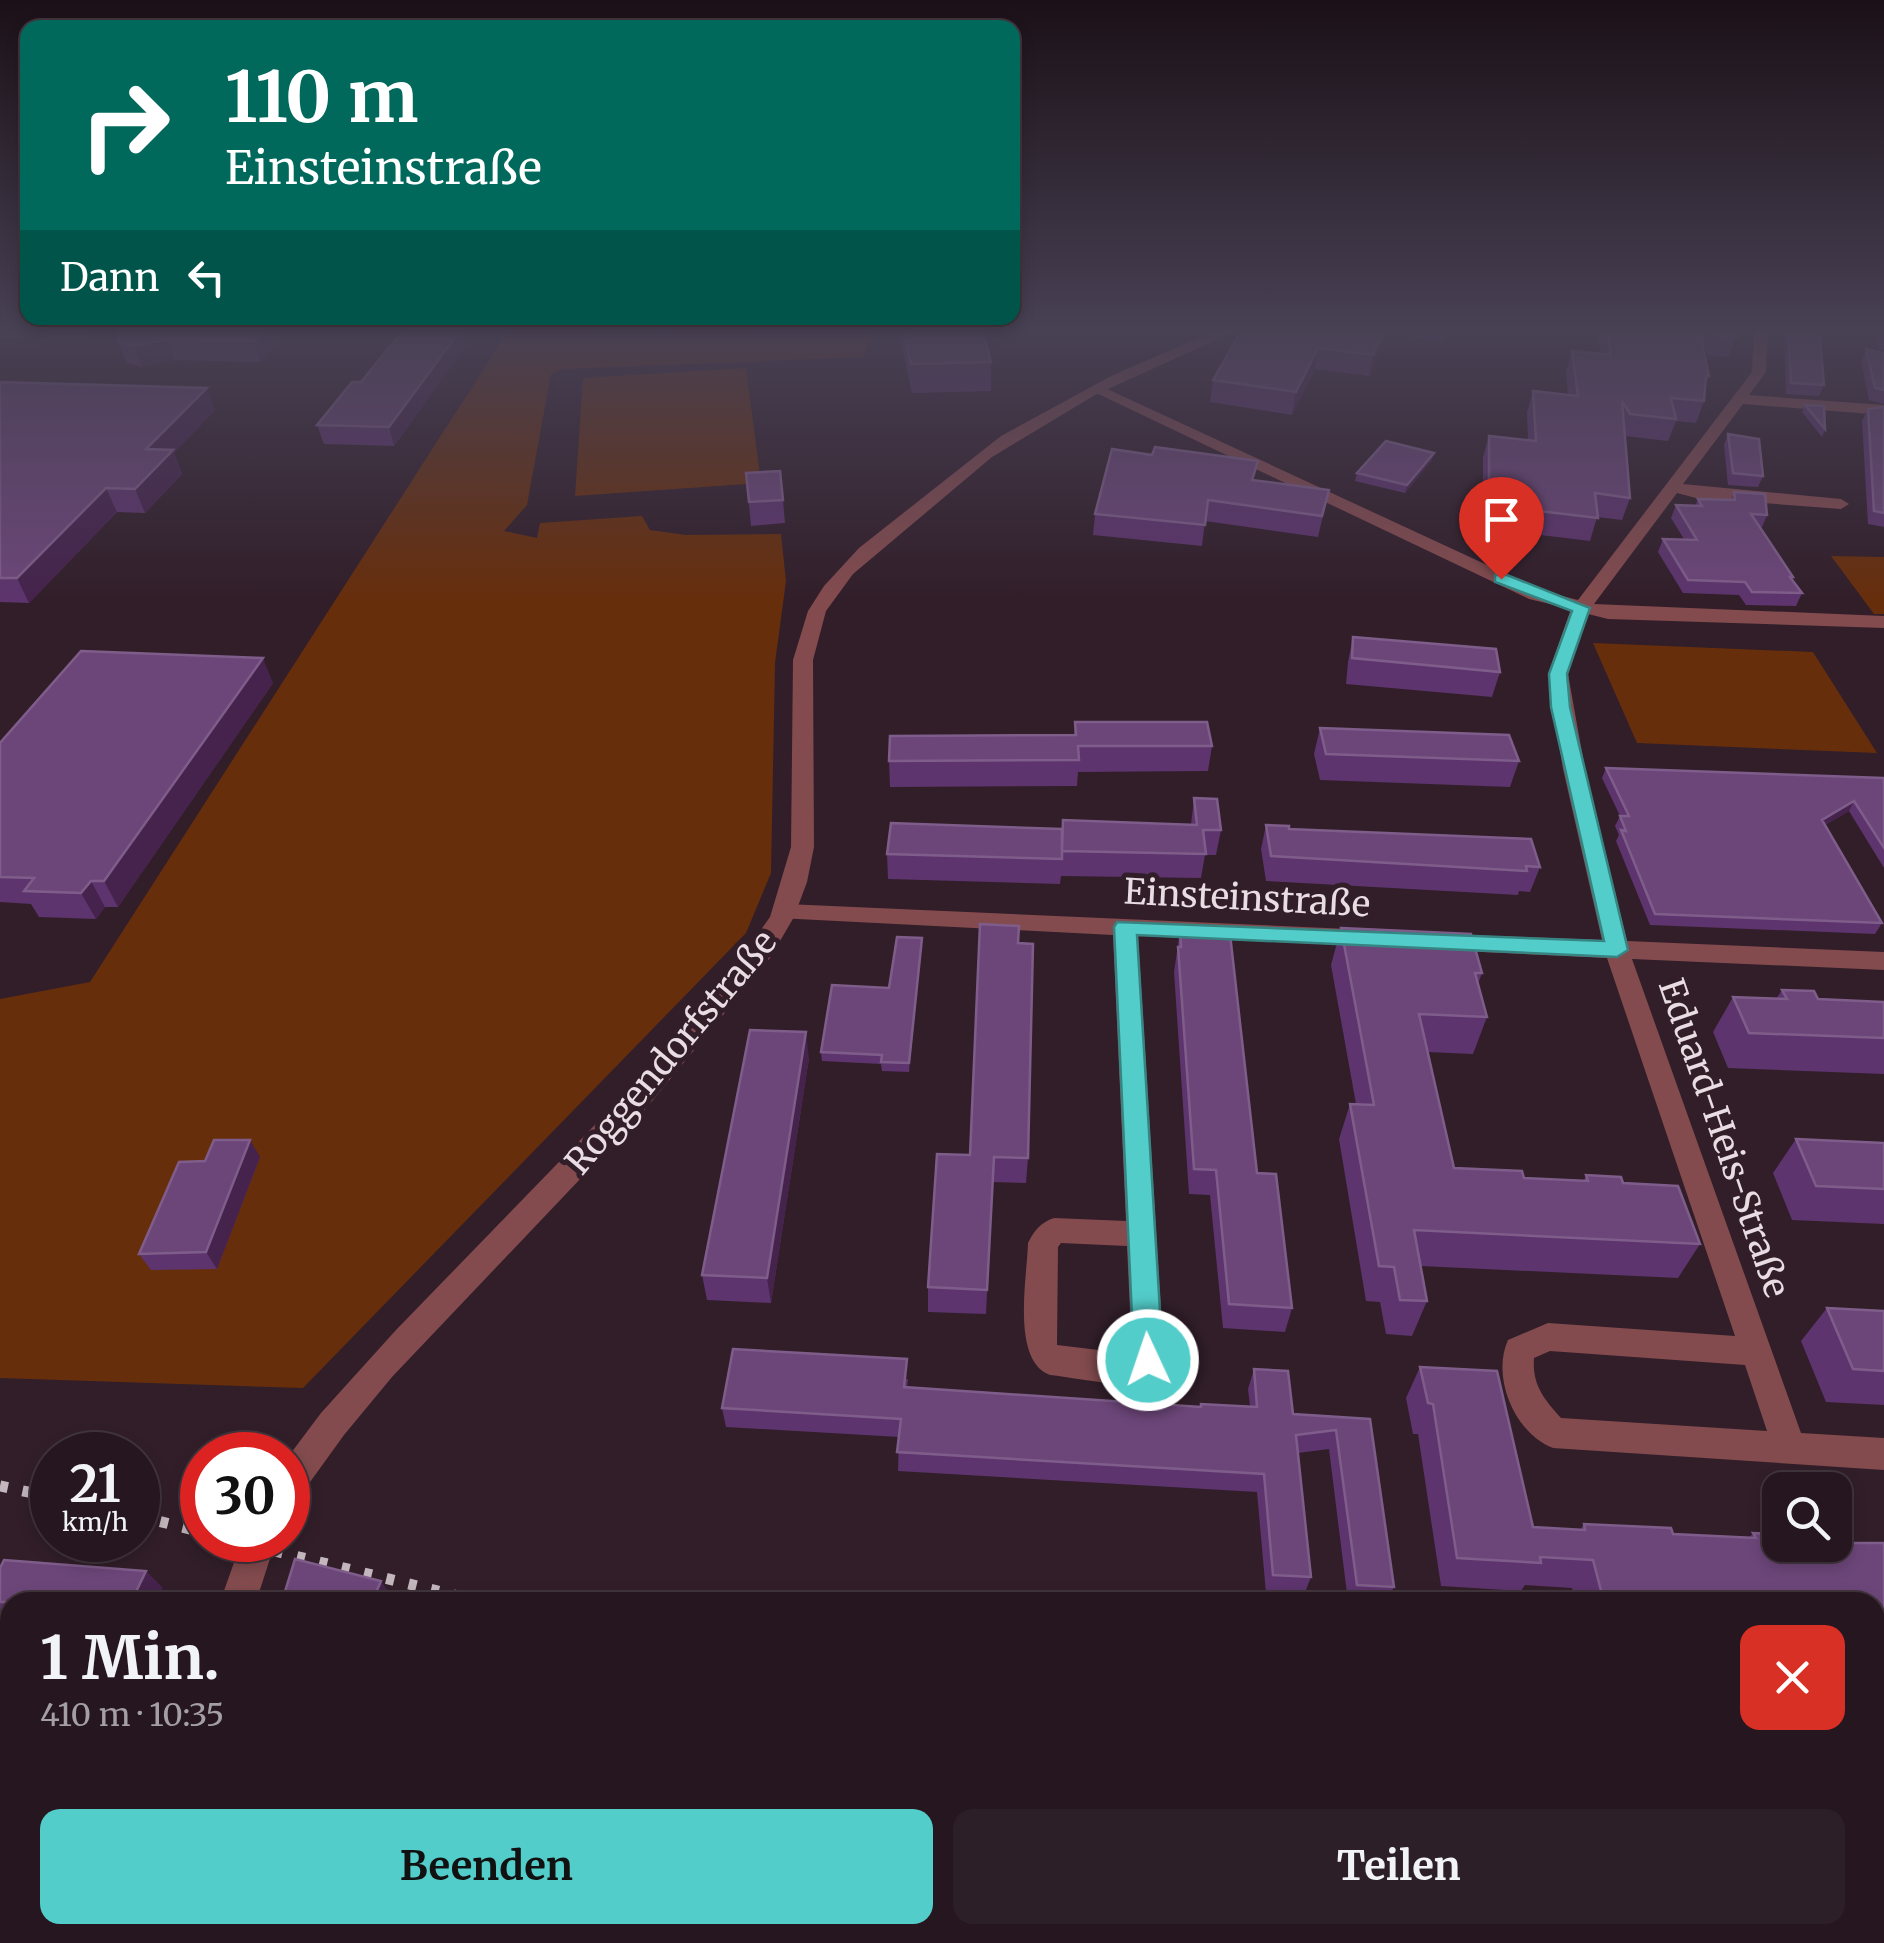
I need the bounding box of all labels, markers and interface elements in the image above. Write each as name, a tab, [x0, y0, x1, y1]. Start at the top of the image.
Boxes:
text: 110 m	[225, 53, 418, 141]
icon: right	[60, 60, 190, 190]
text: Einsteinstraße	[225, 140, 542, 196]
icon: left	[179, 250, 234, 305]
text: Dann	[60, 254, 159, 301]
pin	[1459, 477, 1544, 580]
icon: arrive	[1474, 492, 1529, 547]
street label: Einsteinstraße	[1123, 870, 1371, 926]
street label: Roggendorfstraße	[556, 921, 786, 1183]
street label: Eduard-Heis-Straße	[1649, 973, 1799, 1303]
position arrow	[1096, 1308, 1200, 1412]
speed limit sign: 30	[180, 1432, 310, 1562]
text: 21	[69, 1453, 121, 1516]
map controls	[1762, 1472, 1852, 1562]
button: search	[1762, 1472, 1852, 1562]
text: km/h	[62, 1506, 128, 1538]
text: 1 Min.	[40, 1620, 220, 1695]
button: close	[1740, 1625, 1845, 1730]
text: 410 m · 10:35	[40, 1695, 224, 1735]
button: Beenden	[40, 1809, 933, 1924]
button: Teilen	[953, 1809, 1845, 1924]

